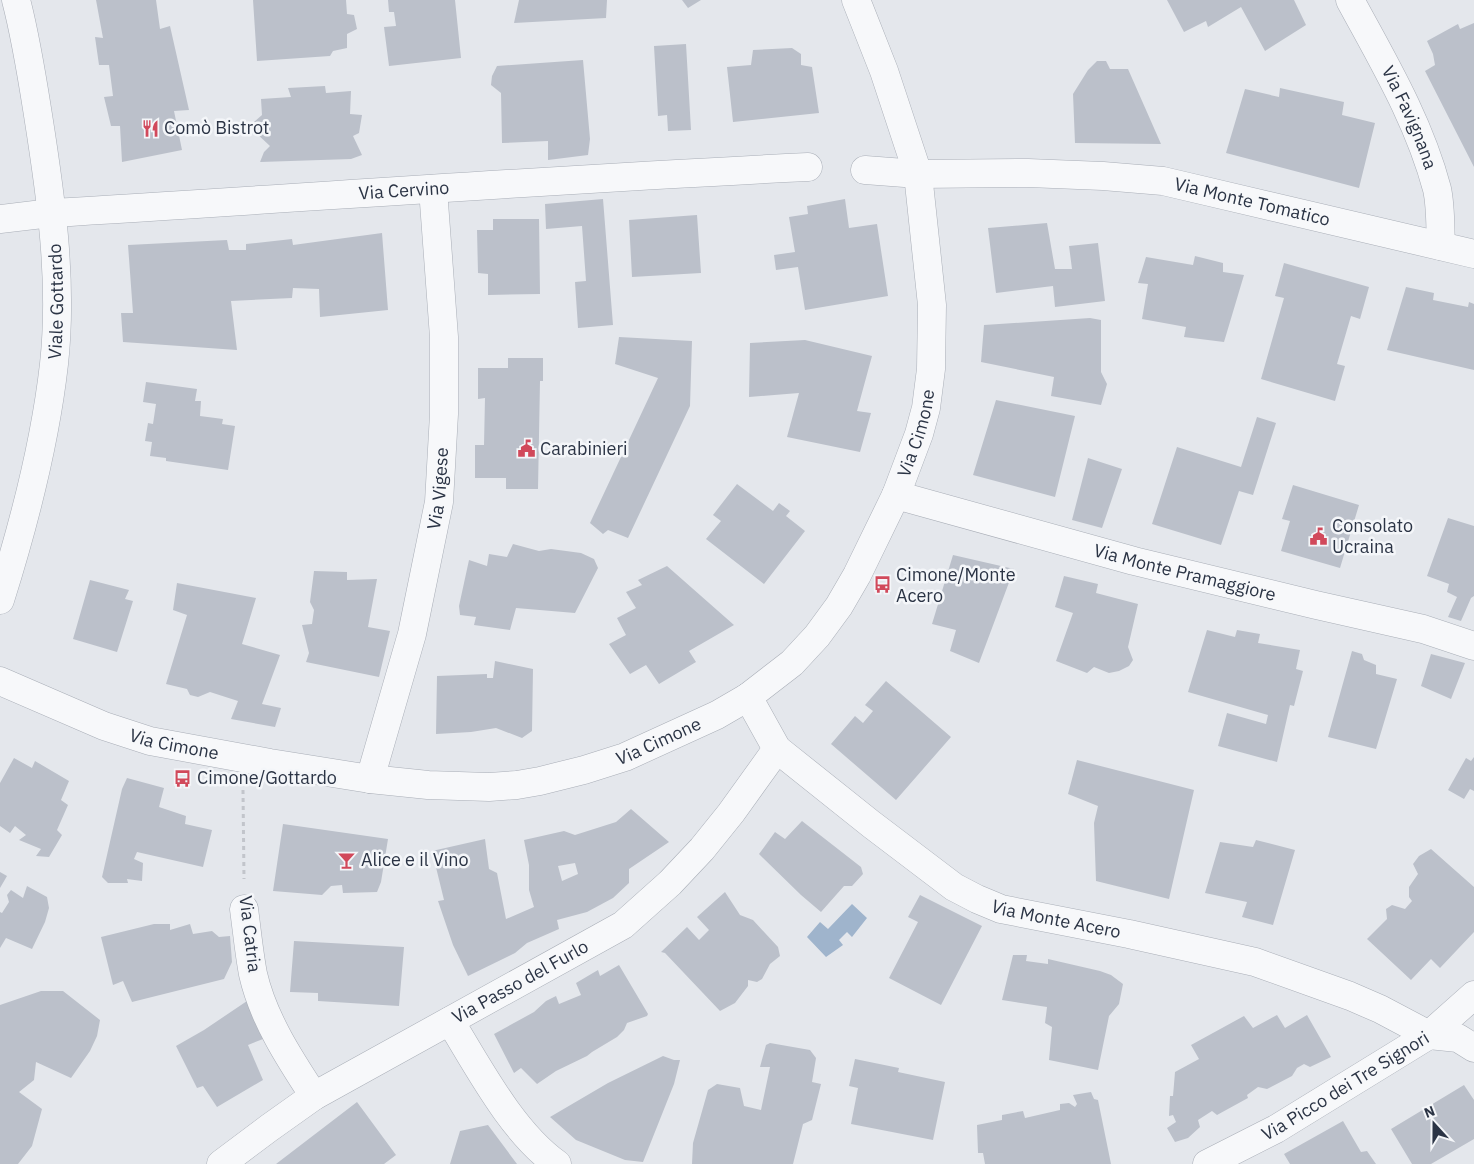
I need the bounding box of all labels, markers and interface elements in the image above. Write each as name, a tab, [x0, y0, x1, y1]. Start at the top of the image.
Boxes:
street label: Via Favignana	[1377, 62, 1443, 172]
place label: Comò Bistrot	[164, 116, 269, 139]
restaurant icon: Comò Bistrot	[140, 118, 160, 138]
street label: Via Monte Tomatico	[1172, 172, 1332, 231]
street label: Via Cervino	[358, 176, 450, 204]
street label: Viale Gottardo	[43, 243, 68, 360]
street label: Via Cimone	[892, 388, 939, 480]
place label: Carabinieri	[540, 437, 628, 460]
public building icon: Carabinieri	[516, 439, 536, 459]
street label: Via Vigese	[422, 447, 453, 532]
place label: Consolato Ucraina	[1332, 514, 1413, 558]
public building icon: Consolato Ucraina	[1308, 526, 1328, 546]
street label: Via Monte Pramaggiore	[1091, 538, 1278, 606]
place label: Cimone/Monte Acero	[896, 563, 1016, 607]
bus stop icon: Cimone/Monte Acero	[872, 575, 892, 595]
street label: Via Cimone	[613, 712, 705, 770]
street label: Via Cimone	[126, 723, 221, 764]
place label: Cimone/Gottardo	[197, 766, 337, 789]
bus stop icon: Cimone/Gottardo	[173, 768, 193, 788]
place label: Alice e il Vino	[361, 848, 469, 871]
bar icon: Alice e il Vino	[337, 850, 357, 870]
street label: Via Catria	[234, 894, 267, 974]
street label: Via Monte Acero	[988, 894, 1123, 943]
street label: Via Passo del Furlo	[448, 934, 592, 1028]
street label: Via Picco dei Tre Signori	[1258, 1026, 1433, 1145]
north arrow	[1409, 1099, 1459, 1149]
text: N	[1421, 1102, 1437, 1122]

